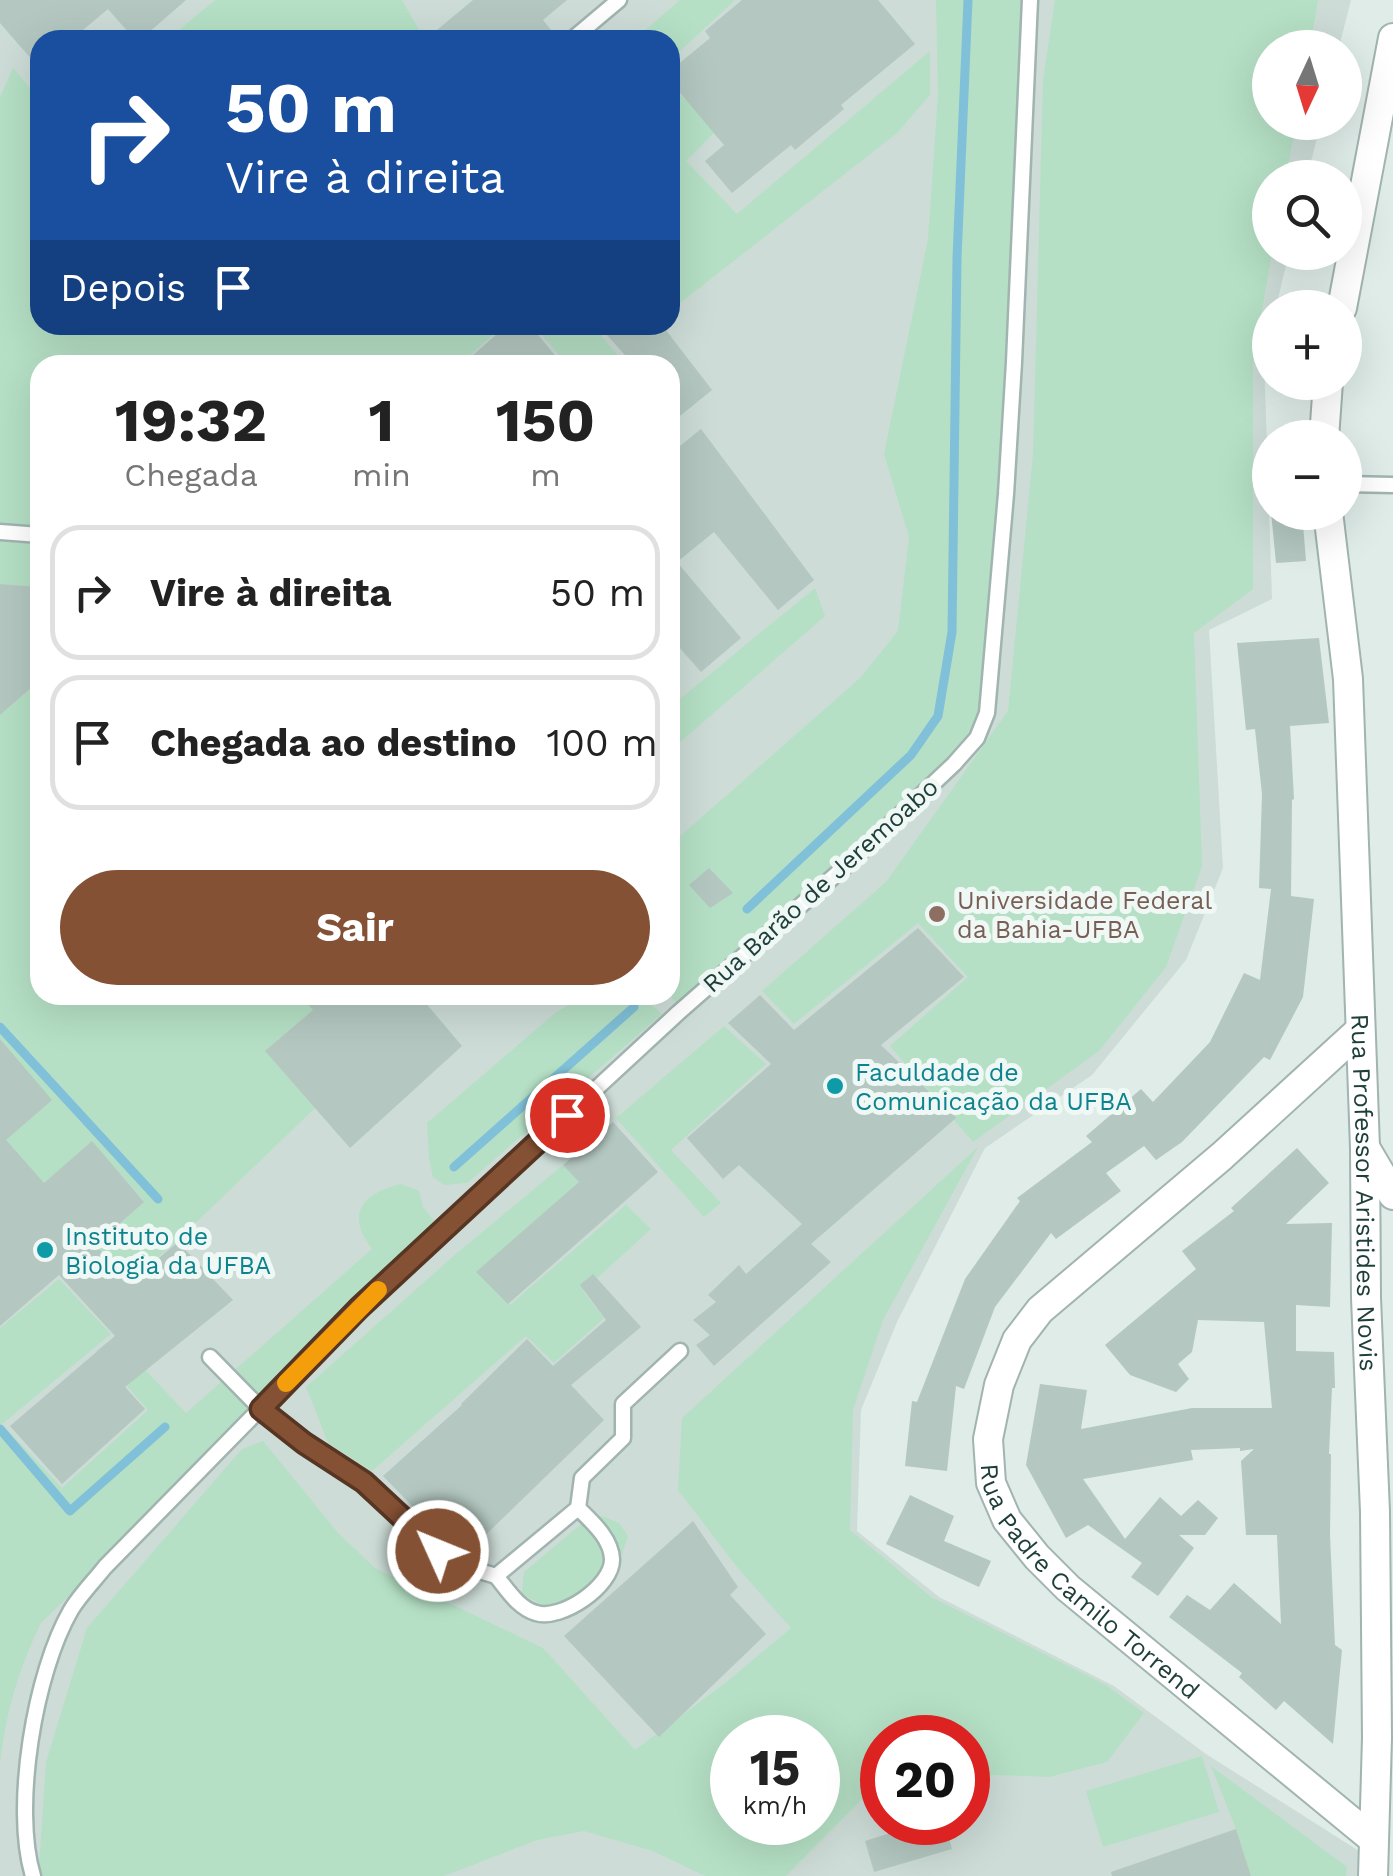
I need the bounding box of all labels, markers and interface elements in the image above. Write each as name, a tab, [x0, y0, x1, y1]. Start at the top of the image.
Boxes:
north arrow	[1252, 30, 1362, 140]
map controls	[1252, 30, 1362, 530]
text: 50 m	[225, 67, 397, 149]
icon: right	[60, 70, 190, 200]
text: Vire à direita	[225, 151, 505, 204]
button: search	[1252, 160, 1362, 270]
icon: arrive	[206, 260, 261, 315]
text: Depois	[60, 266, 186, 310]
button: +	[1252, 290, 1362, 400]
text: 19:32	[115, 385, 267, 456]
text: 1	[368, 385, 394, 456]
text: 150	[496, 385, 595, 456]
button: −	[1252, 420, 1362, 530]
text: Chegada	[124, 456, 258, 494]
text: min	[352, 456, 411, 494]
text: m	[530, 456, 561, 494]
icon: right	[65, 565, 120, 620]
text: Vire à direita	[150, 571, 391, 615]
text: 50 m	[550, 571, 645, 615]
icon: arrive	[65, 715, 120, 770]
text: Chegada ao destino	[150, 721, 517, 765]
text: 100 m	[547, 721, 658, 765]
street label: Rua Barão de Jeremoabo	[697, 772, 944, 999]
button: Sair	[60, 870, 650, 985]
place label: Universidade Federal da Bahia-UFBA	[957, 886, 1212, 944]
marker: Universidade Federal da Bahia-UFBA	[926, 903, 948, 925]
street label: Rua Professor Aristides Novis	[1345, 1013, 1383, 1372]
place label: Faculdade de Comunicação da UFBA	[855, 1058, 1132, 1116]
pin	[525, 1073, 610, 1158]
marker: Faculdade de Comunicação da UFBA	[824, 1075, 846, 1097]
icon: arrive	[540, 1088, 595, 1143]
place label: Instituto de Biologia da UFBA	[65, 1222, 271, 1280]
marker: Instituto de Biologia da UFBA	[34, 1239, 56, 1261]
street label: Rua Padre Camilo Torrend	[975, 1463, 1205, 1705]
position arrow	[386, 1499, 490, 1603]
speed limit sign: 20	[860, 1715, 990, 1845]
text: 15	[750, 1738, 800, 1797]
text: km/h	[743, 1791, 807, 1820]

